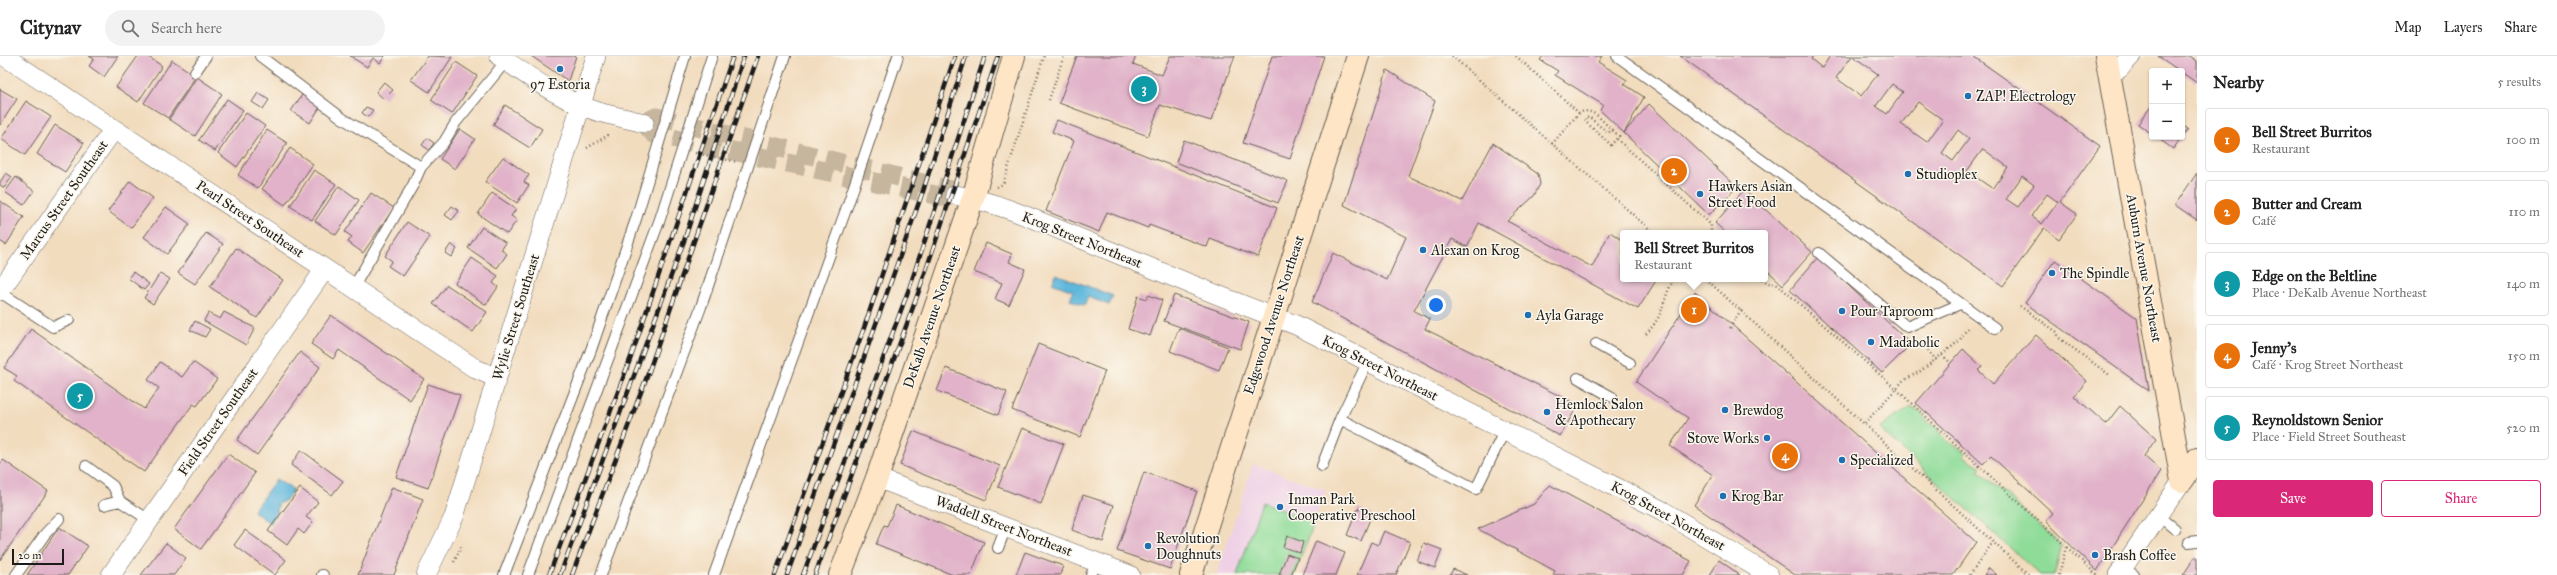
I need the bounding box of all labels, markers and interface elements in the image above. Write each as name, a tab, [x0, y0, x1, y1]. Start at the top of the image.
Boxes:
search box	[105, 10, 385, 46]
text: Citynav	[20, 16, 81, 39]
icon: search	[119, 17, 141, 39]
text: Search here	[151, 19, 222, 37]
text: Map	[2394, 19, 2422, 36]
text: Layers	[2444, 19, 2482, 36]
text: Share	[2504, 19, 2537, 36]
marker: 97 Estoria	[555, 64, 565, 74]
map controls	[2149, 68, 2185, 140]
button: +	[2149, 68, 2185, 104]
text: Nearby	[2213, 72, 2264, 93]
pin: 3	[1131, 74, 1157, 104]
text: 5 results	[2497, 74, 2541, 90]
place label: 97 Estoria	[530, 76, 590, 93]
place label: ZAP! Electrology	[1976, 88, 2076, 105]
marker: ZAP! Electrology	[1963, 91, 1973, 101]
button: −	[2149, 104, 2185, 140]
text: Bell Street Burritos	[2252, 123, 2372, 141]
text: 1	[2224, 132, 2230, 148]
text: 100 m	[2506, 132, 2540, 148]
street label: Marcus Street Southeast	[16, 137, 112, 263]
text: Restaurant	[2252, 141, 2310, 157]
pin: 2	[1661, 156, 1687, 186]
place label: Studioplex	[1916, 166, 1978, 183]
marker: Studioplex	[1903, 169, 1913, 179]
street label: Pearl Street Southeast	[193, 177, 307, 261]
place label: Hawkers Asian Street Food	[1708, 178, 1793, 211]
marker: Hawkers Asian Street Food	[1695, 189, 1705, 199]
street label: Auburn Avenue Northeast	[2122, 192, 2165, 344]
text: Butter and Cream	[2252, 195, 2362, 213]
text: 2	[2224, 204, 2230, 220]
text: 110 m	[2508, 204, 2540, 220]
street label: Krog Street Northeast	[1019, 208, 1145, 272]
text: Café	[2252, 213, 2276, 229]
popup	[1620, 230, 1768, 282]
street label: Edgewood Avenue Northeast	[1240, 233, 1308, 397]
text: Bell Street Burritos	[1634, 239, 1754, 257]
place label: Alexan on Krog	[1430, 242, 1520, 259]
street label: DeKalb Avenue Northeast	[900, 243, 964, 391]
marker: Alexan on Krog	[1418, 245, 1428, 255]
street label: Wylie Street Southeast	[489, 252, 543, 382]
text: Restaurant	[1634, 257, 1692, 273]
place label: The Spindle	[2060, 265, 2129, 282]
text: Edge on the Beltline	[2252, 267, 2377, 285]
marker: The Spindle	[2047, 268, 2057, 278]
text: 3	[2224, 276, 2230, 292]
text: 140 m	[2506, 276, 2540, 292]
text: Place · DeKalb Avenue Northeast	[2252, 285, 2427, 301]
your location	[1426, 295, 1446, 315]
pin: 1	[1681, 295, 1707, 325]
place label: Pour Taproom	[1850, 303, 1934, 320]
marker: Pour Taproom	[1837, 306, 1847, 316]
place label: Ayla Garage	[1535, 307, 1604, 324]
marker: Ayla Garage	[1523, 310, 1533, 320]
street label: Krog Street Northeast	[1319, 331, 1441, 405]
place label: Madabolic	[1879, 334, 1940, 351]
marker: Madabolic	[1866, 337, 1876, 347]
text: Jenny's	[2252, 339, 2296, 357]
text: 4	[2223, 348, 2231, 364]
text: 150 m	[2508, 348, 2540, 364]
text: Café · Krog Street Northeast	[2252, 357, 2403, 373]
street label: Field Street Southeast	[174, 365, 262, 479]
pin: 5	[67, 381, 93, 411]
place label: Hemlock Salon & Apothecary	[1555, 396, 1644, 429]
place label: Brewdog	[1733, 402, 1783, 419]
marker: Brewdog	[1720, 405, 1730, 415]
marker: Hemlock Salon & Apothecary	[1542, 407, 1552, 417]
text: Reynoldstown Senior	[2252, 411, 2383, 429]
text: 5	[2224, 420, 2230, 436]
text: 520 m	[2506, 420, 2540, 436]
text: Place · Field Street Southeast	[2252, 429, 2406, 445]
place label: Stove Works	[1687, 430, 1759, 447]
marker: Stove Works	[1762, 433, 1772, 443]
pin: 4	[1772, 441, 1798, 471]
place label: Specialized	[1850, 452, 1914, 469]
marker: Specialized	[1837, 455, 1847, 465]
street label: Krog Street Northeast	[1608, 478, 1728, 555]
button: Save	[2213, 480, 2373, 517]
button: Share	[2381, 480, 2541, 517]
place label: Krog Bar	[1731, 488, 1784, 505]
place label: Inman Park Cooperative Preschool	[1288, 491, 1416, 524]
marker: Krog Bar	[1718, 491, 1728, 501]
street label: Waddell Street Northeast	[933, 492, 1075, 560]
marker: Inman Park Cooperative Preschool	[1275, 502, 1285, 512]
place label: Revolution Doughnuts	[1156, 530, 1221, 563]
marker: Revolution Doughnuts	[1143, 541, 1153, 551]
scale bar	[12, 547, 64, 566]
place label: Brash Coffee	[2103, 547, 2176, 564]
text: 20 m	[18, 549, 41, 562]
marker: Brash Coffee	[2090, 550, 2100, 560]

